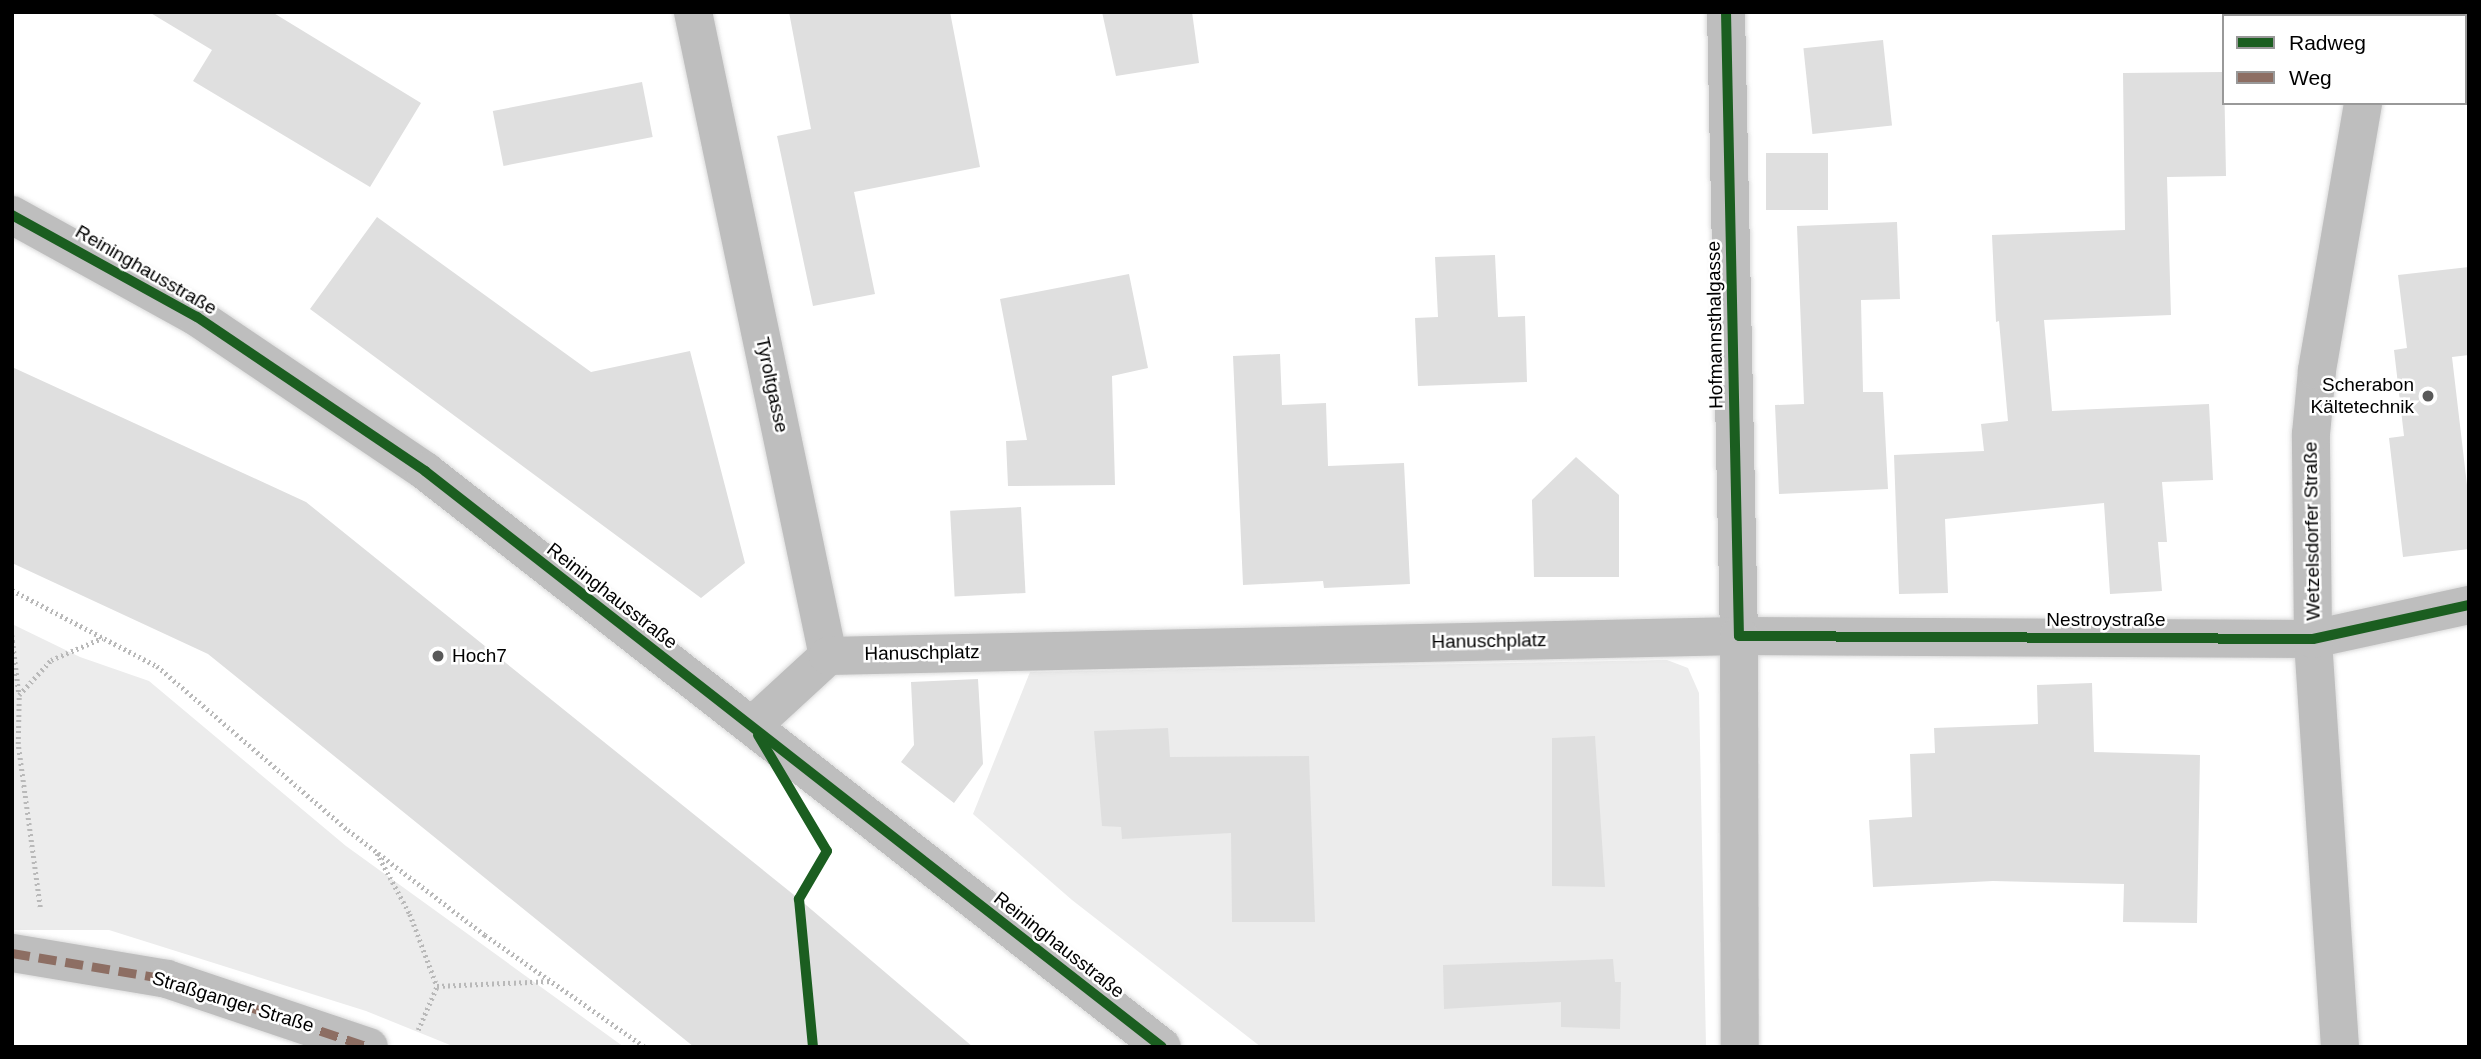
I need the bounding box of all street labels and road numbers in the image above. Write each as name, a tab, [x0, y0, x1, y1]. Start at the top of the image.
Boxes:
street label: Reininghausstraße	[71, 220, 221, 320]
street label: Hofmannsthalgasse	[1702, 241, 1728, 409]
street label: Tyroltgasse	[751, 335, 793, 435]
street label: Wetzelsdorfer Straße	[2299, 441, 2325, 621]
street label: Reininghausstraße	[542, 538, 682, 654]
street label: Nestroystraße	[2046, 609, 2166, 631]
street label: Hanuschplatz	[1431, 629, 1547, 653]
street label: Hanuschplatz	[864, 641, 980, 665]
street label: Reininghausstraße	[989, 887, 1129, 1003]
street label: Straßganger Straße	[149, 967, 317, 1037]

